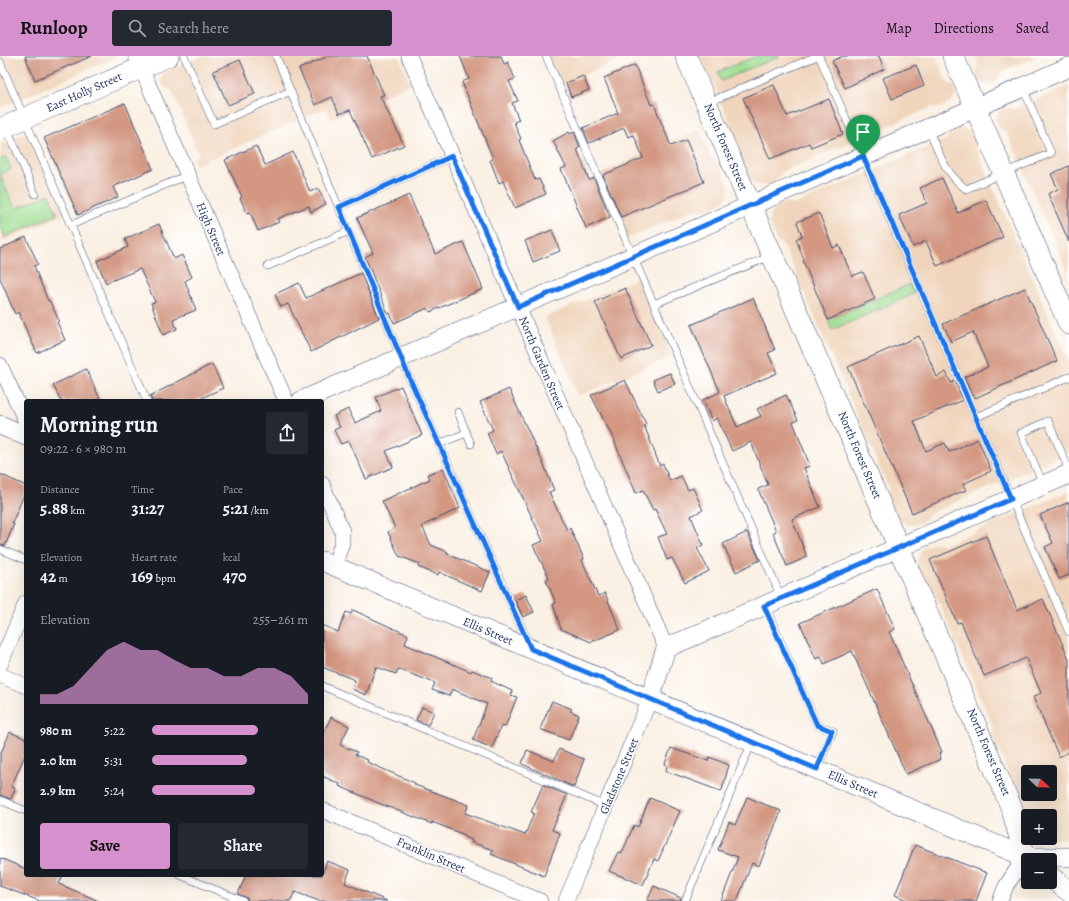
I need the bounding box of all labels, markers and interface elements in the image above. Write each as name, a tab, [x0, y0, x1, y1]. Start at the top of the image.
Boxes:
search box	[112, 10, 392, 46]
text: Runloop	[20, 15, 88, 41]
icon: search	[126, 17, 148, 39]
text: Search here	[158, 18, 229, 38]
text: Map	[886, 19, 912, 38]
text: Directions	[934, 19, 994, 38]
text: Saved	[1016, 19, 1049, 38]
street label: East Holly Street	[44, 68, 125, 116]
street label: North Forest Street	[700, 101, 752, 193]
pin	[846, 115, 880, 156]
icon: arrive	[852, 121, 874, 143]
street label: High Street	[193, 200, 229, 258]
street label: North Garden Street	[515, 314, 569, 412]
street label: North Forest Street	[834, 409, 886, 501]
text: Morning run	[40, 410, 158, 440]
button: share	[266, 412, 308, 454]
text: 09:22 · 6 × 980 m	[40, 440, 126, 457]
text: Distance	[40, 482, 79, 497]
text: Time	[131, 482, 154, 497]
text: Pace	[223, 482, 243, 497]
text: 5.88	[40, 497, 68, 520]
text: 31:27	[131, 497, 164, 520]
text: 5:21	[223, 497, 248, 520]
text: km	[68, 503, 85, 518]
text: /km	[248, 503, 269, 518]
text: Elevation	[40, 550, 82, 565]
text: Heart rate	[131, 550, 177, 565]
text: kcal	[223, 550, 240, 565]
text: 42	[40, 565, 56, 588]
text: 169	[131, 565, 153, 588]
text: 470	[223, 565, 246, 588]
text: m	[56, 571, 68, 586]
text: bpm	[153, 571, 176, 586]
text: Elevation	[40, 611, 90, 628]
text: 255–261 m	[253, 611, 308, 628]
street label: Ellis Street	[460, 613, 516, 649]
street label: North Forest Street	[963, 706, 1015, 798]
text: 980 m	[40, 722, 72, 739]
text: 5:22	[104, 722, 125, 739]
street label: Gladstone Street	[596, 735, 642, 817]
text: 2.0 km	[40, 752, 76, 769]
text: 5:31	[104, 752, 123, 769]
north arrow	[1021, 765, 1057, 801]
map controls	[1021, 765, 1057, 889]
street label: Ellis Street	[825, 766, 881, 802]
text: 2.9 km	[40, 782, 76, 799]
text: 5:24	[104, 782, 125, 799]
button: +	[1021, 809, 1057, 845]
button: Save	[40, 823, 170, 869]
button: Share	[178, 823, 308, 869]
street label: Franklin Street	[394, 833, 468, 877]
button: −	[1021, 853, 1057, 889]

